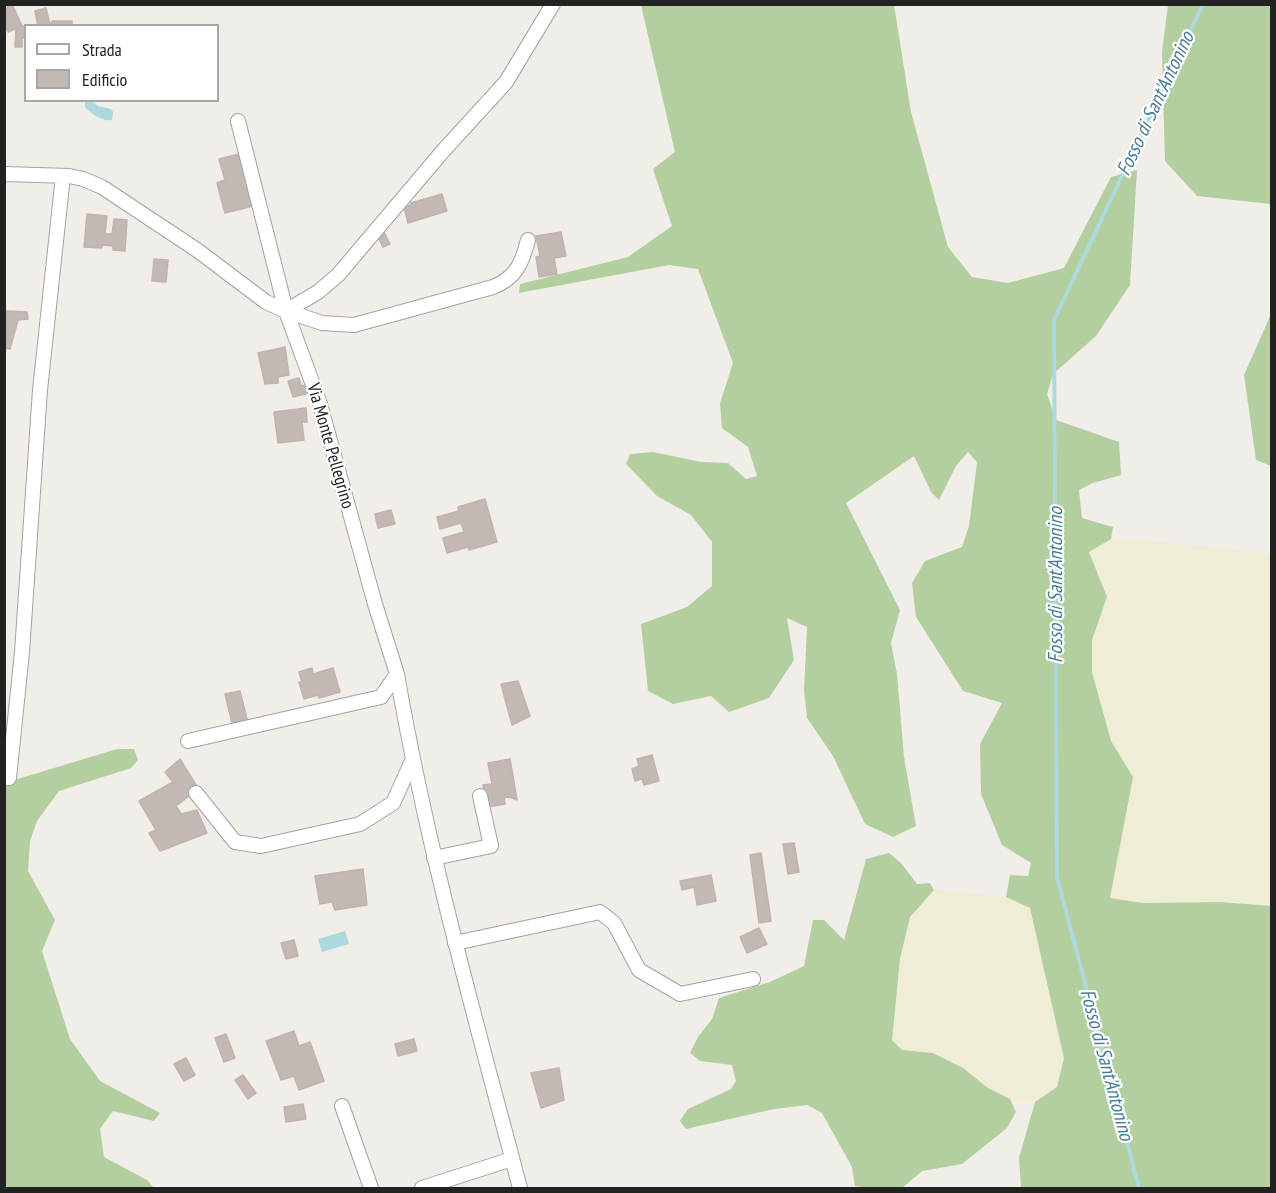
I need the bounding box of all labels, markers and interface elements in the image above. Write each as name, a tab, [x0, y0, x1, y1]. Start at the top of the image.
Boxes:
legend	[24, 24, 219, 102]
water label: Fosso di Sant'Antonino	[1112, 28, 1200, 180]
text: Strada	[82, 38, 122, 61]
text: Edificio	[82, 68, 127, 91]
street label: Via Monte Pellegrino	[302, 381, 358, 511]
water label: Fosso di Sant'Antonino	[1044, 507, 1068, 663]
water label: Fosso di Sant'Antonino	[1074, 987, 1138, 1143]

